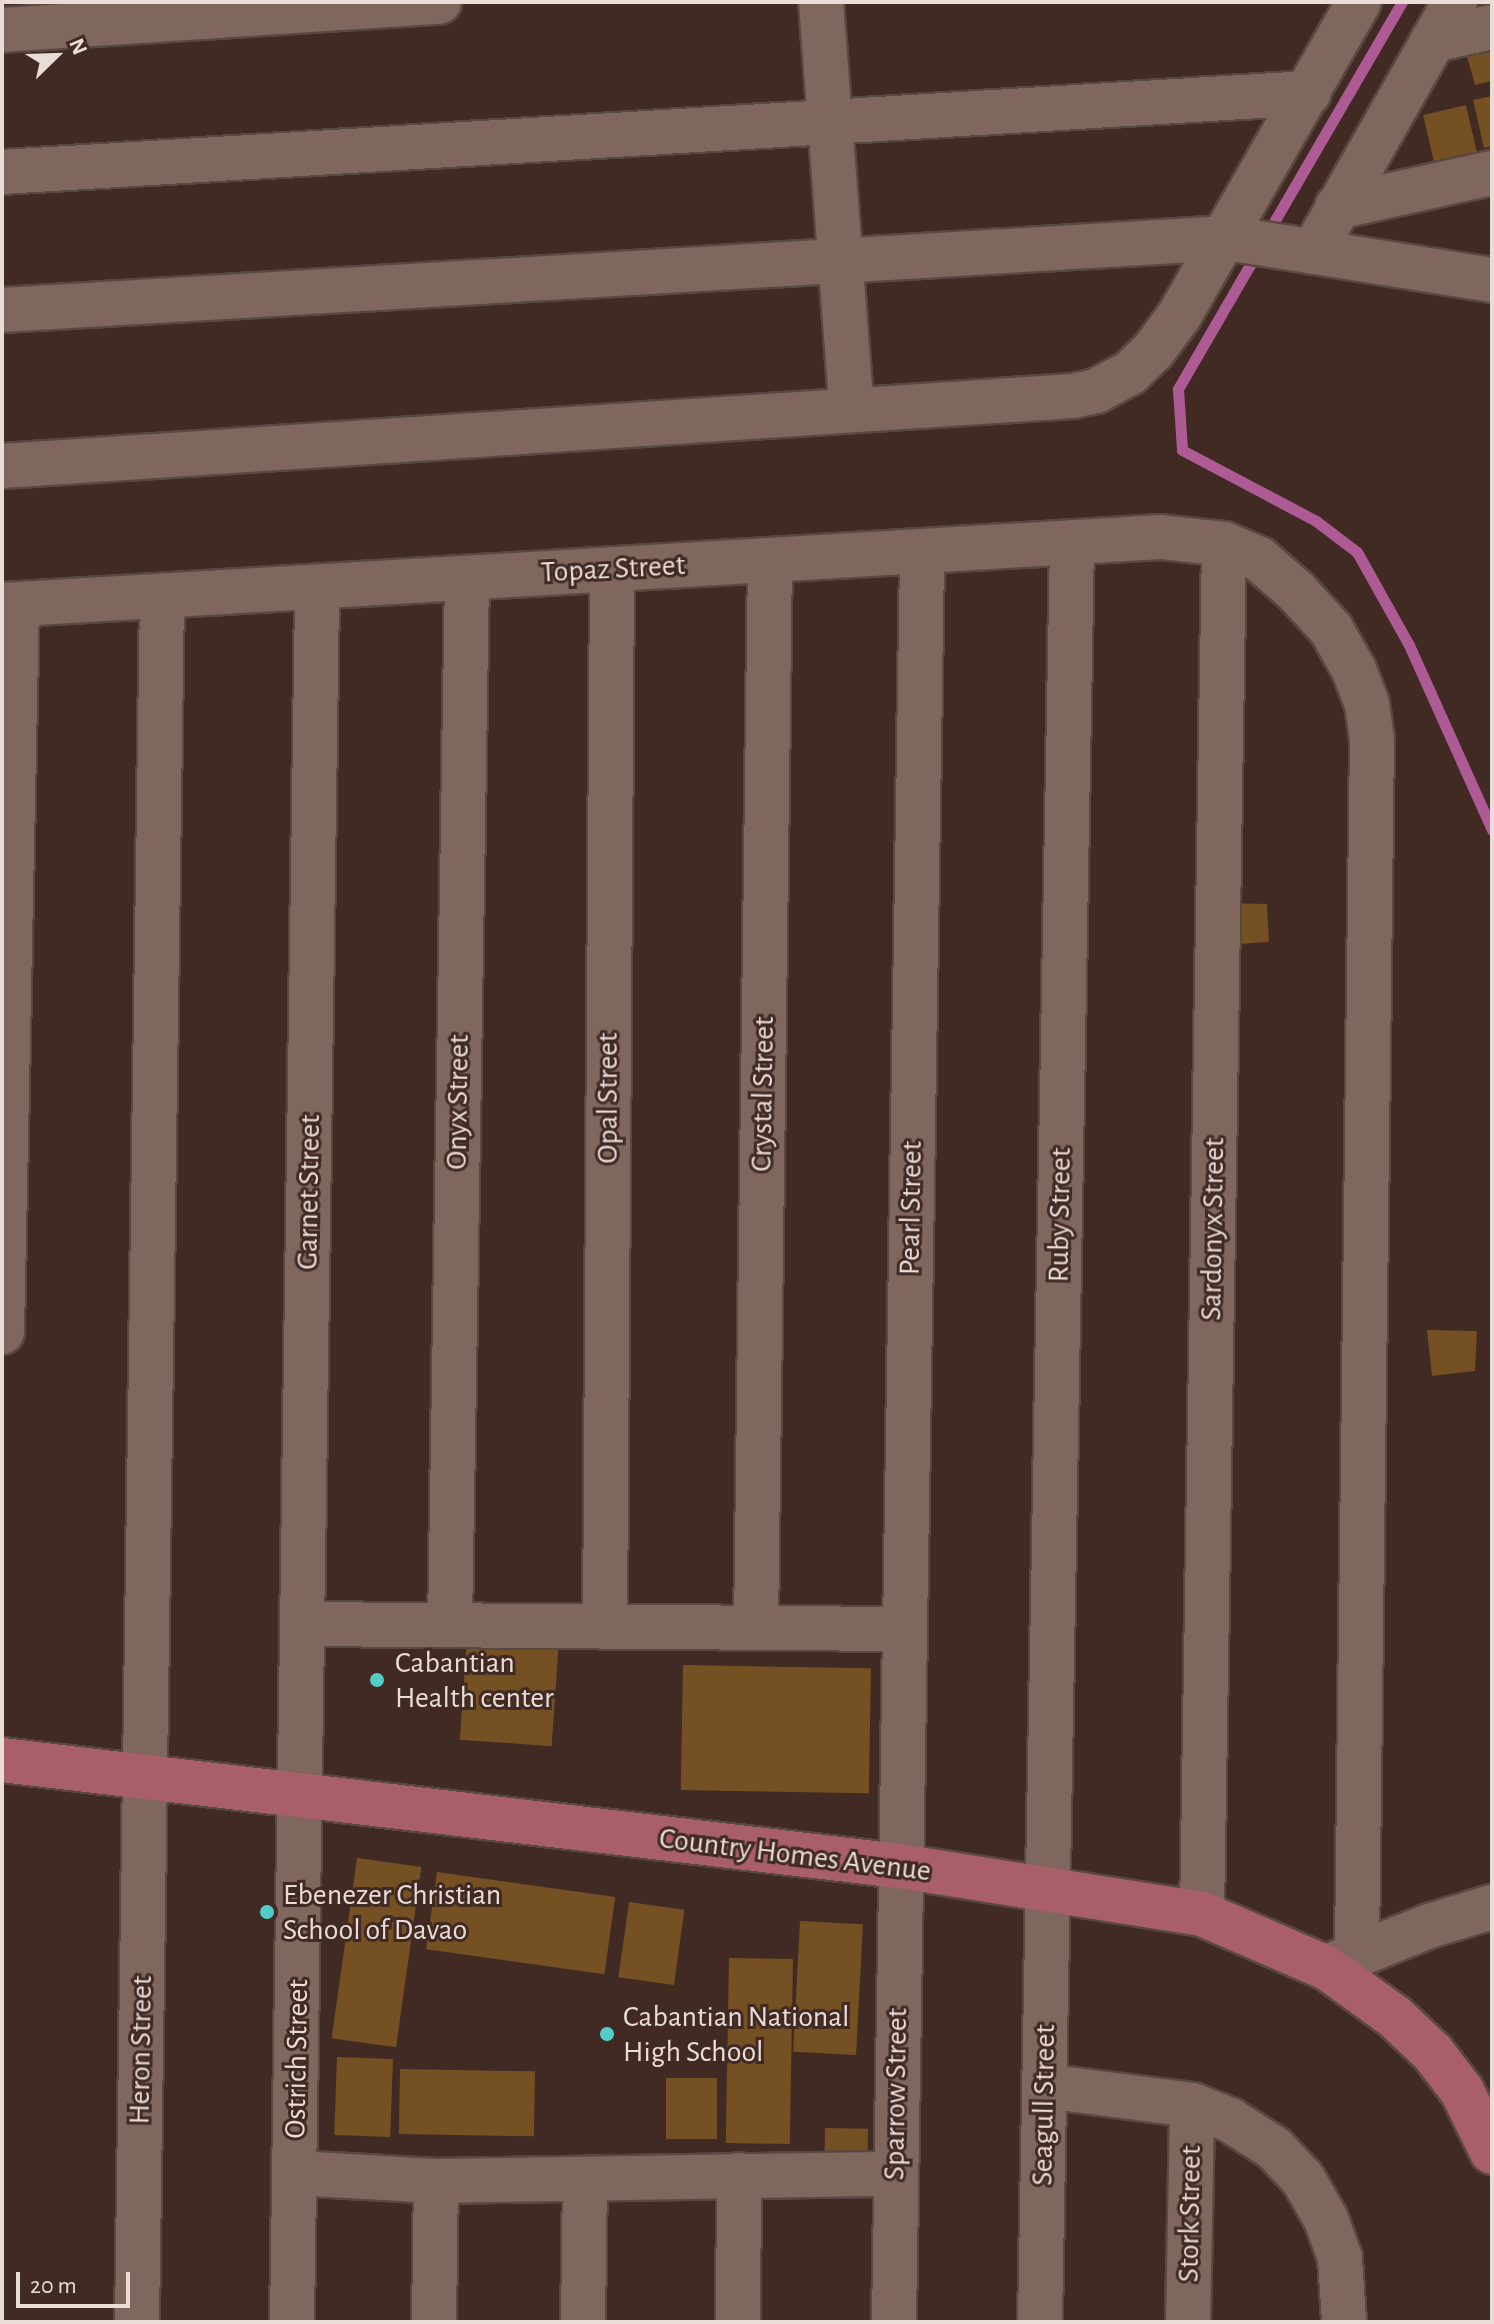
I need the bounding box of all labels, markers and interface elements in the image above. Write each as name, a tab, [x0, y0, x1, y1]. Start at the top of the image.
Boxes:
north arrow	[16, 16, 96, 96]
text: N	[65, 35, 91, 58]
street label: Topaz Street	[540, 547, 686, 591]
street label: Crystal Street	[744, 1016, 782, 1172]
street label: Opal Street	[590, 1032, 626, 1164]
street label: Onyx Street	[439, 1034, 477, 1170]
street label: Garnet Street	[290, 1114, 328, 1270]
street label: Sardonyx Street	[1193, 1137, 1233, 1321]
street label: Pearl Street	[892, 1140, 930, 1276]
street label: Ruby Street	[1041, 1147, 1079, 1283]
place label: Cabantian Health center	[395, 1645, 554, 1716]
marker: Cabantian Health center	[366, 1669, 388, 1691]
street label: Country Homes Avenue	[657, 1820, 933, 1890]
place label: Ebenezer Christian School of Davao	[283, 1877, 501, 1948]
marker: Ebenezer Christian School of Davao	[258, 1903, 276, 1921]
street label: Heron Street	[122, 1975, 160, 2125]
street label: Ostrich Street	[278, 1979, 316, 2139]
place label: Cabantian National High School	[623, 1999, 849, 2070]
street label: Sparrow Street	[876, 2007, 916, 2181]
street label: Seagull Street	[1025, 2024, 1063, 2186]
marker: Cabantian National High School	[598, 2025, 616, 2043]
street label: Stork Street	[1171, 2145, 1209, 2283]
scale bar	[20, 2256, 134, 2306]
text: 20 m	[30, 2274, 77, 2298]

